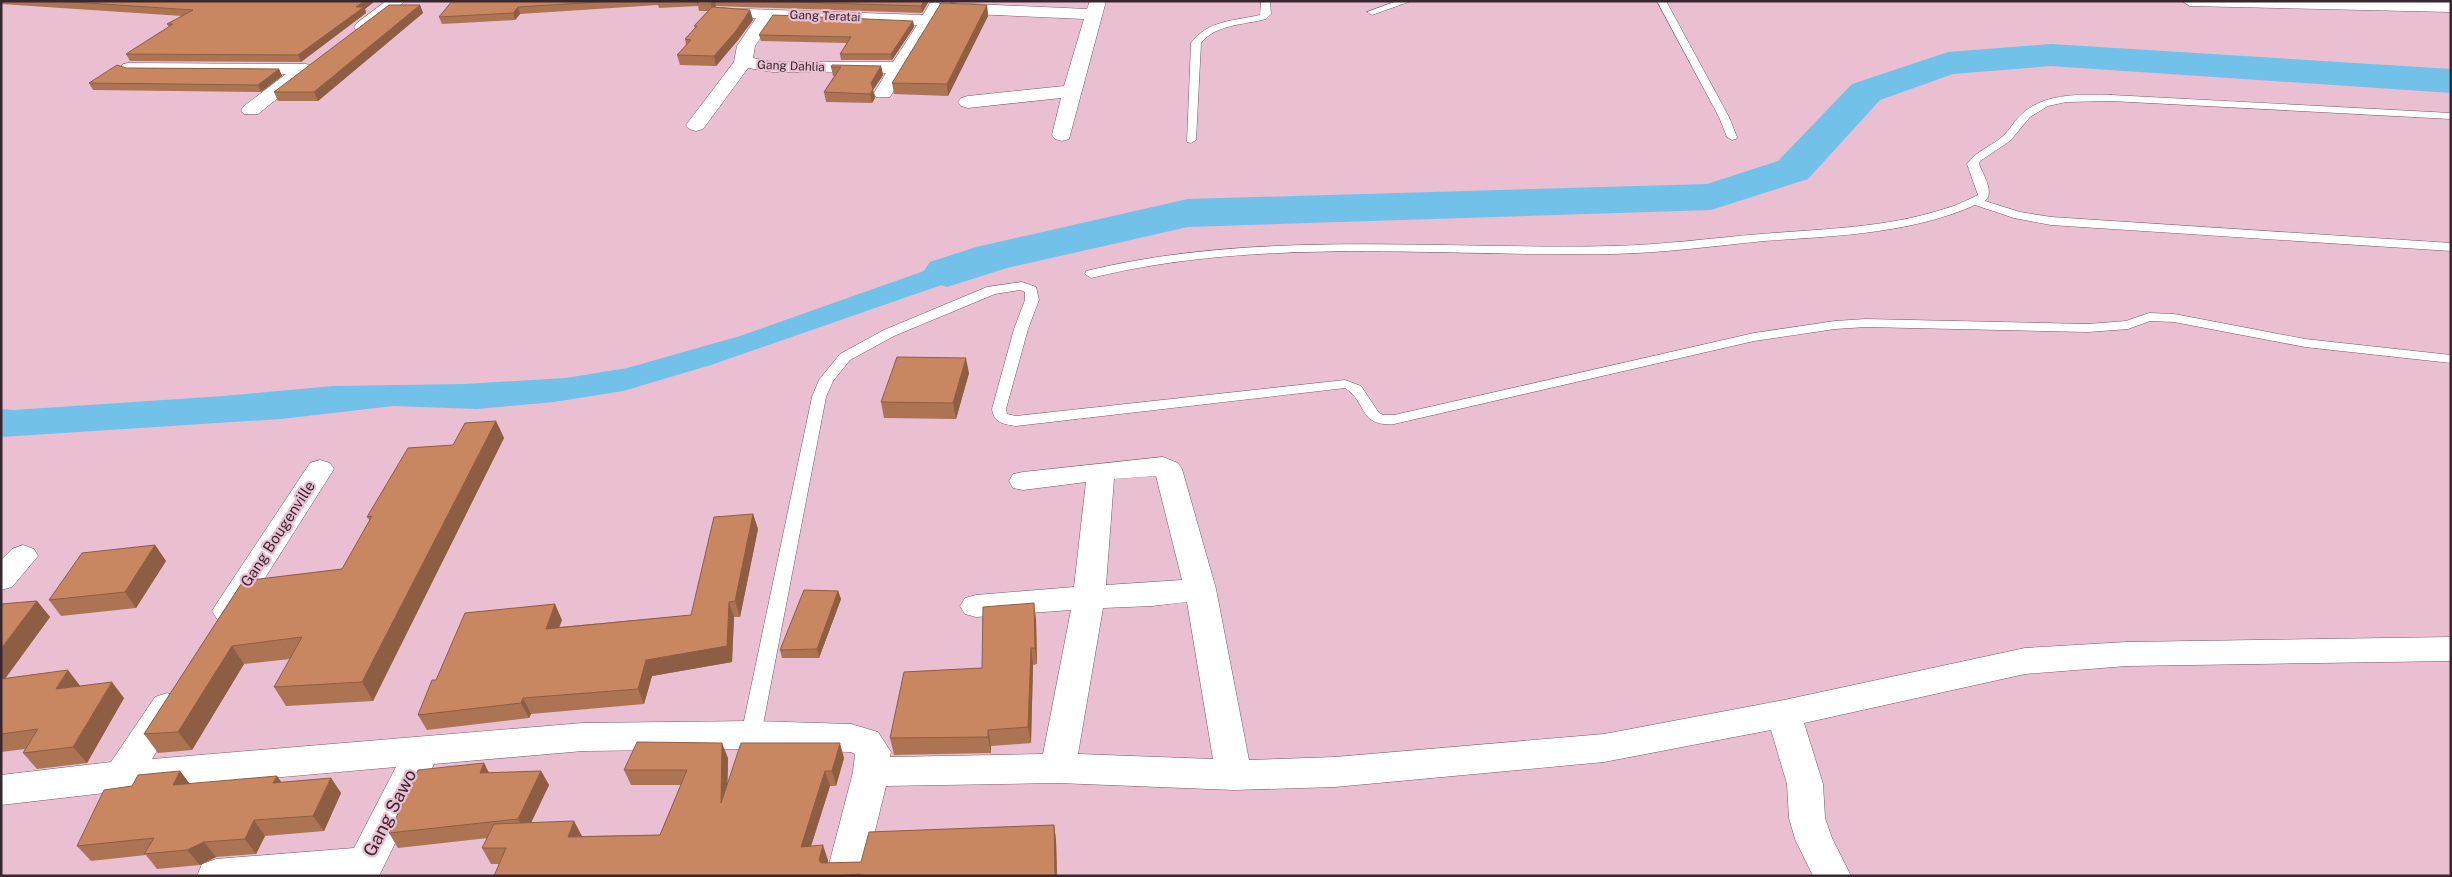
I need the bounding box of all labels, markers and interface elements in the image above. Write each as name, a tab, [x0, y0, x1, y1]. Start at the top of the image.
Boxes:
street label: Gang Teratai	[789, 8, 861, 24]
street label: Gang Dahlia	[757, 58, 825, 74]
street label: Gang Bougenville	[237, 478, 318, 590]
street label: Gang Sawo	[359, 766, 420, 860]

